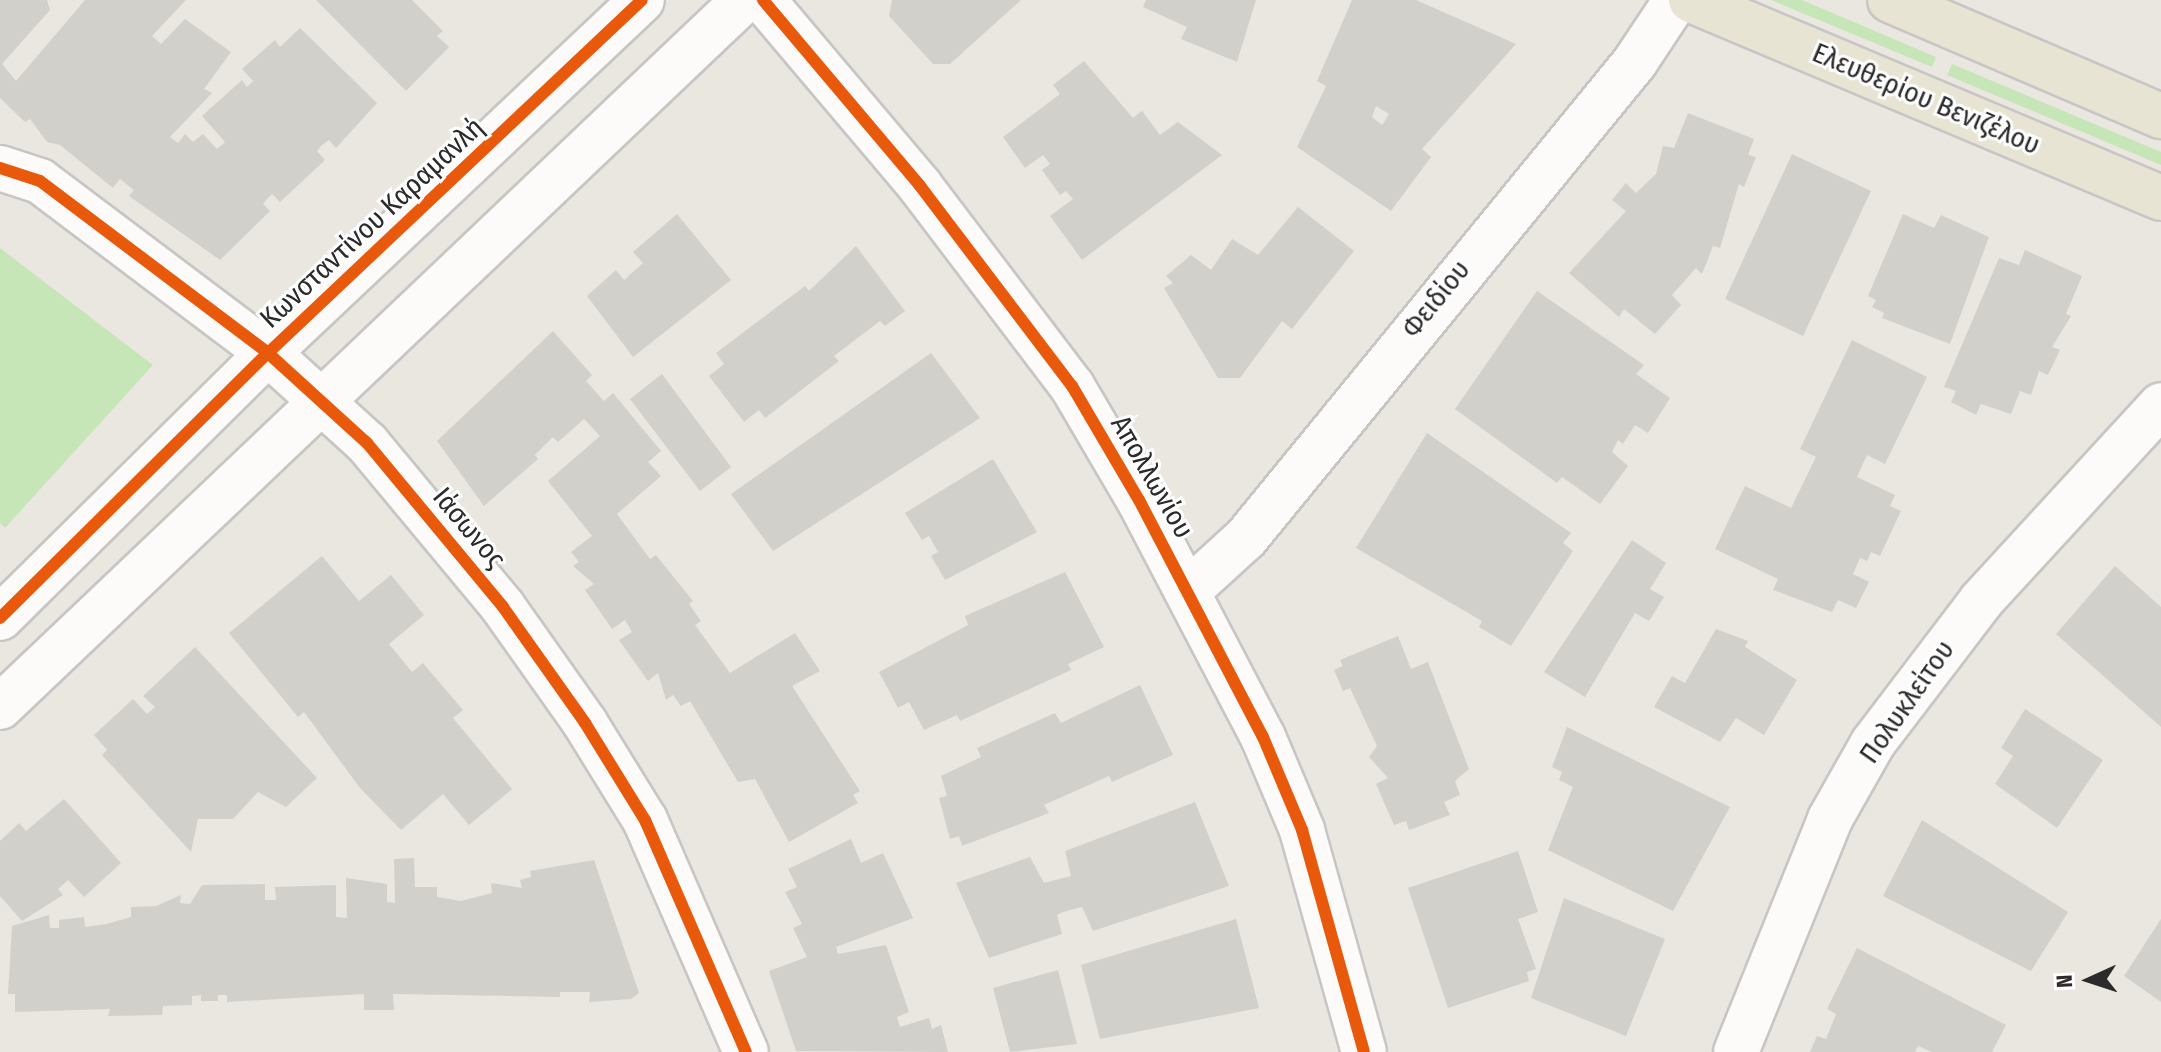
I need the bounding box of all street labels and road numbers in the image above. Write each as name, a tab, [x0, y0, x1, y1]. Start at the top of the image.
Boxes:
street label: Ελευθερίου Βενιζέλου	[1807, 36, 2045, 162]
street label: Κωνσταντίνου Καραμανλή	[253, 111, 491, 335]
street label: Φειδίου	[1395, 254, 1477, 344]
street label: Απολλωνίου	[1103, 410, 1201, 544]
street label: Ιάσωνος	[426, 481, 512, 575]
street label: Πολυκλείτου	[1852, 634, 1962, 770]

